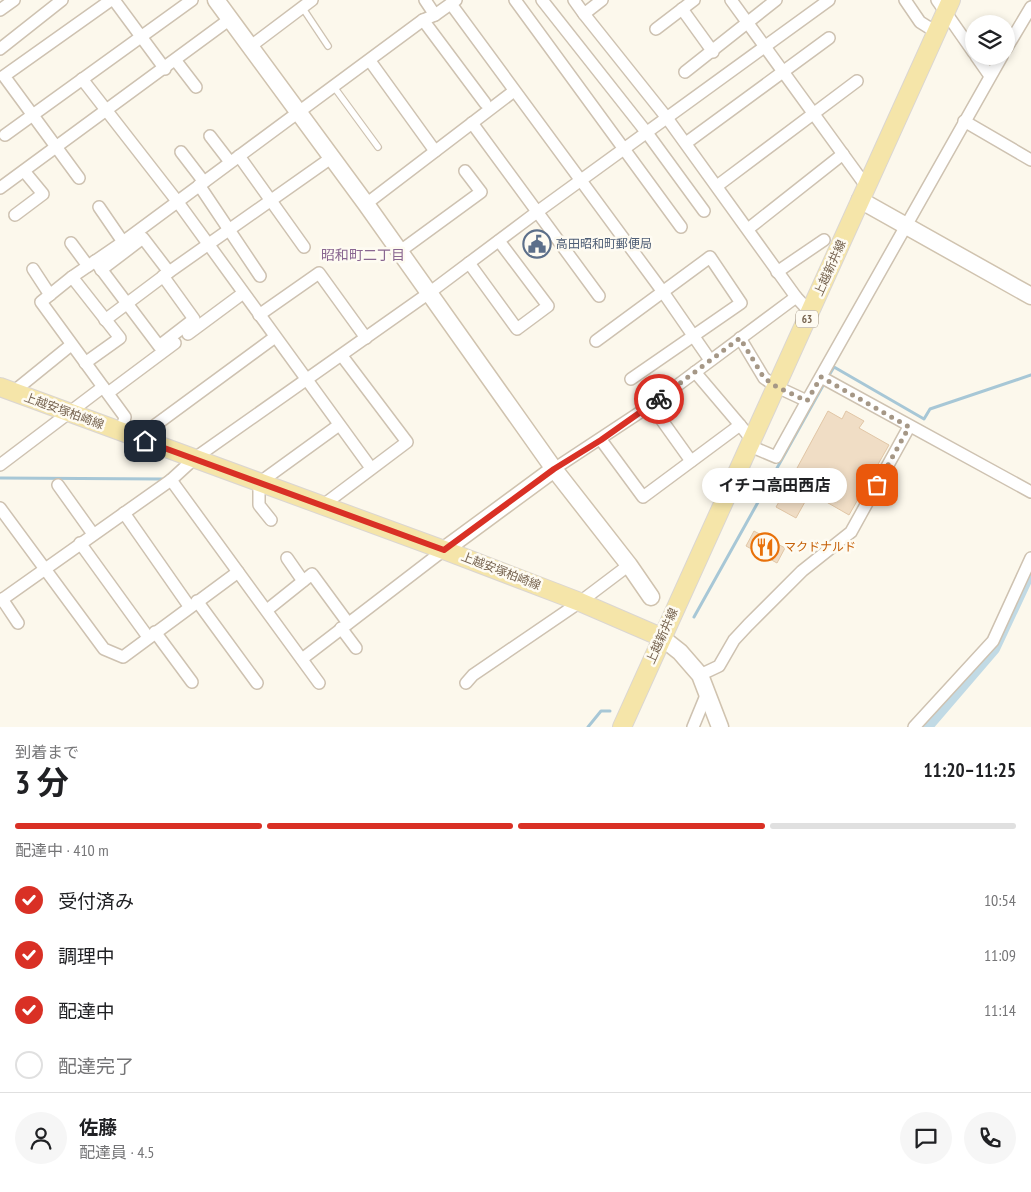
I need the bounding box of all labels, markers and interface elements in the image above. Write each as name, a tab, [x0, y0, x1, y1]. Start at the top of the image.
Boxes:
map controls	[965, 15, 1015, 65]
button: layers	[965, 15, 1015, 65]
public building icon: 高田昭和町郵便局	[522, 229, 552, 259]
place label: 高田昭和町郵便局	[556, 236, 652, 251]
street label: 上越新井線	[810, 237, 849, 298]
district label: 昭和町二丁目	[321, 246, 405, 264]
road number: 63	[796, 310, 818, 328]
courier	[634, 374, 684, 424]
icon: bike	[645, 385, 673, 413]
street label: 上越安塚柏崎線	[22, 389, 106, 432]
pin	[124, 420, 166, 462]
icon: home	[131, 427, 159, 455]
pin	[856, 464, 898, 506]
callout: イチコ高田西店	[702, 468, 847, 502]
icon: bag	[863, 471, 891, 499]
text: イチコ高田西店	[718, 475, 831, 495]
restaurant icon: マクドナルド	[750, 532, 780, 562]
place label: マクドナルド	[784, 539, 856, 554]
street label: 上越安塚柏崎線	[459, 548, 543, 593]
street label: 上越新井線	[642, 605, 681, 666]
text: 到着まで	[15, 742, 79, 762]
text: 11:20–11:25	[923, 758, 1016, 782]
text: 3 分	[15, 761, 69, 803]
text: 配達中 · 410 m	[15, 840, 109, 860]
icon: check	[15, 886, 43, 914]
text: 受付済み	[58, 889, 134, 913]
text: 10:54	[984, 890, 1016, 910]
icon: check	[15, 941, 43, 969]
text: 調理中	[58, 944, 115, 968]
text: 11:09	[984, 945, 1016, 965]
icon: check	[15, 996, 43, 1024]
text: 配達中	[58, 999, 115, 1023]
text: 11:14	[984, 1000, 1016, 1020]
text: 配達完了	[58, 1054, 134, 1078]
button: person	[15, 1112, 67, 1164]
button: chat	[900, 1112, 952, 1164]
button: phone	[964, 1112, 1016, 1164]
text: 佐藤	[79, 1115, 117, 1139]
text: 配達員 · 4.5	[79, 1142, 154, 1162]

